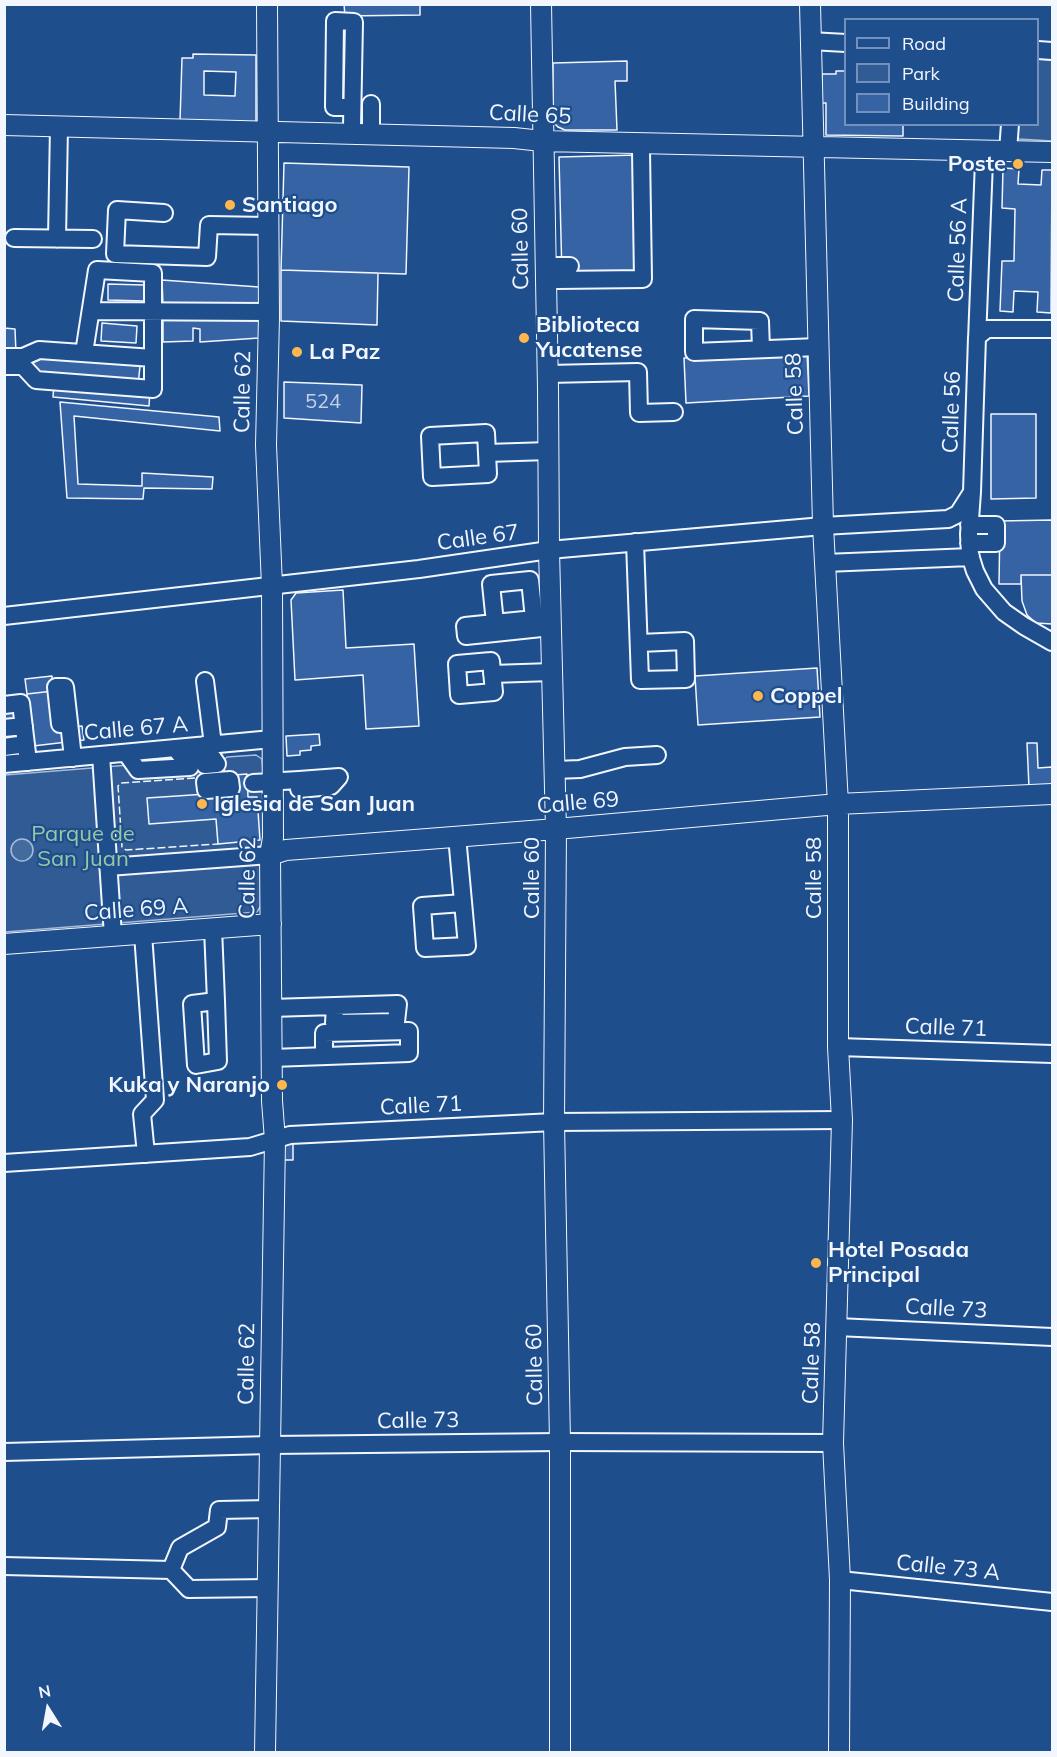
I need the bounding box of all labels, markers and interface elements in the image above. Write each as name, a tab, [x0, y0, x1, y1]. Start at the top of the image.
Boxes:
legend	[844, 18, 1039, 126]
text: Road	[902, 32, 946, 55]
text: Park	[902, 62, 940, 85]
text: Building	[902, 92, 970, 115]
street label: Calle 65	[488, 100, 572, 130]
place label: Poste	[948, 151, 1006, 177]
marker: Poste	[1011, 157, 1025, 171]
place label: Santiago	[242, 192, 338, 218]
street label: Calle 56 A	[943, 197, 973, 303]
marker: Santiago	[223, 198, 237, 212]
street label: Calle 60	[507, 208, 535, 290]
place label: Biblioteca Yucatense	[536, 312, 643, 364]
marker: Biblioteca Yucatense	[517, 331, 531, 345]
place label: La Paz	[309, 339, 380, 365]
marker: La Paz	[290, 345, 304, 359]
street label: Calle 62	[229, 351, 257, 433]
street label: Calle 58	[780, 352, 810, 436]
street label: Calle 56	[937, 370, 967, 454]
house number: 524	[305, 390, 341, 414]
street label: Calle 67	[435, 519, 521, 557]
place label: Coppel	[770, 683, 842, 709]
marker: Coppel	[751, 689, 765, 703]
street label: Calle 67 A	[83, 711, 189, 747]
street label: Calle 69	[536, 786, 620, 820]
place label: Iglesia de San Juan	[214, 791, 415, 817]
marker: Iglesia de San Juan	[195, 797, 209, 811]
park label: Parque de San Juan	[31, 821, 135, 872]
street label: Calle 62	[234, 837, 262, 919]
street label: Calle 60	[519, 837, 545, 919]
street label: Calle 58	[801, 837, 827, 919]
street label: Calle 69 A	[83, 893, 189, 927]
street label: Calle 71	[904, 1013, 988, 1043]
place label: Kuka y Naranjo	[108, 1072, 270, 1098]
marker: Kuka y Naranjo	[275, 1078, 289, 1092]
street label: Calle 71	[379, 1091, 463, 1121]
place label: Hotel Posada Principal	[828, 1237, 969, 1288]
marker: Hotel Posada Principal	[809, 1256, 823, 1270]
street label: Calle 73	[904, 1294, 988, 1324]
street label: Calle 58	[797, 1321, 827, 1405]
street label: Calle 62	[233, 1323, 261, 1405]
street label: Calle 60	[521, 1324, 549, 1406]
street label: Calle 73	[377, 1407, 459, 1435]
street label: Calle 73 A	[895, 1549, 1001, 1587]
north arrow	[18, 1679, 78, 1739]
text: N	[37, 1680, 52, 1702]

